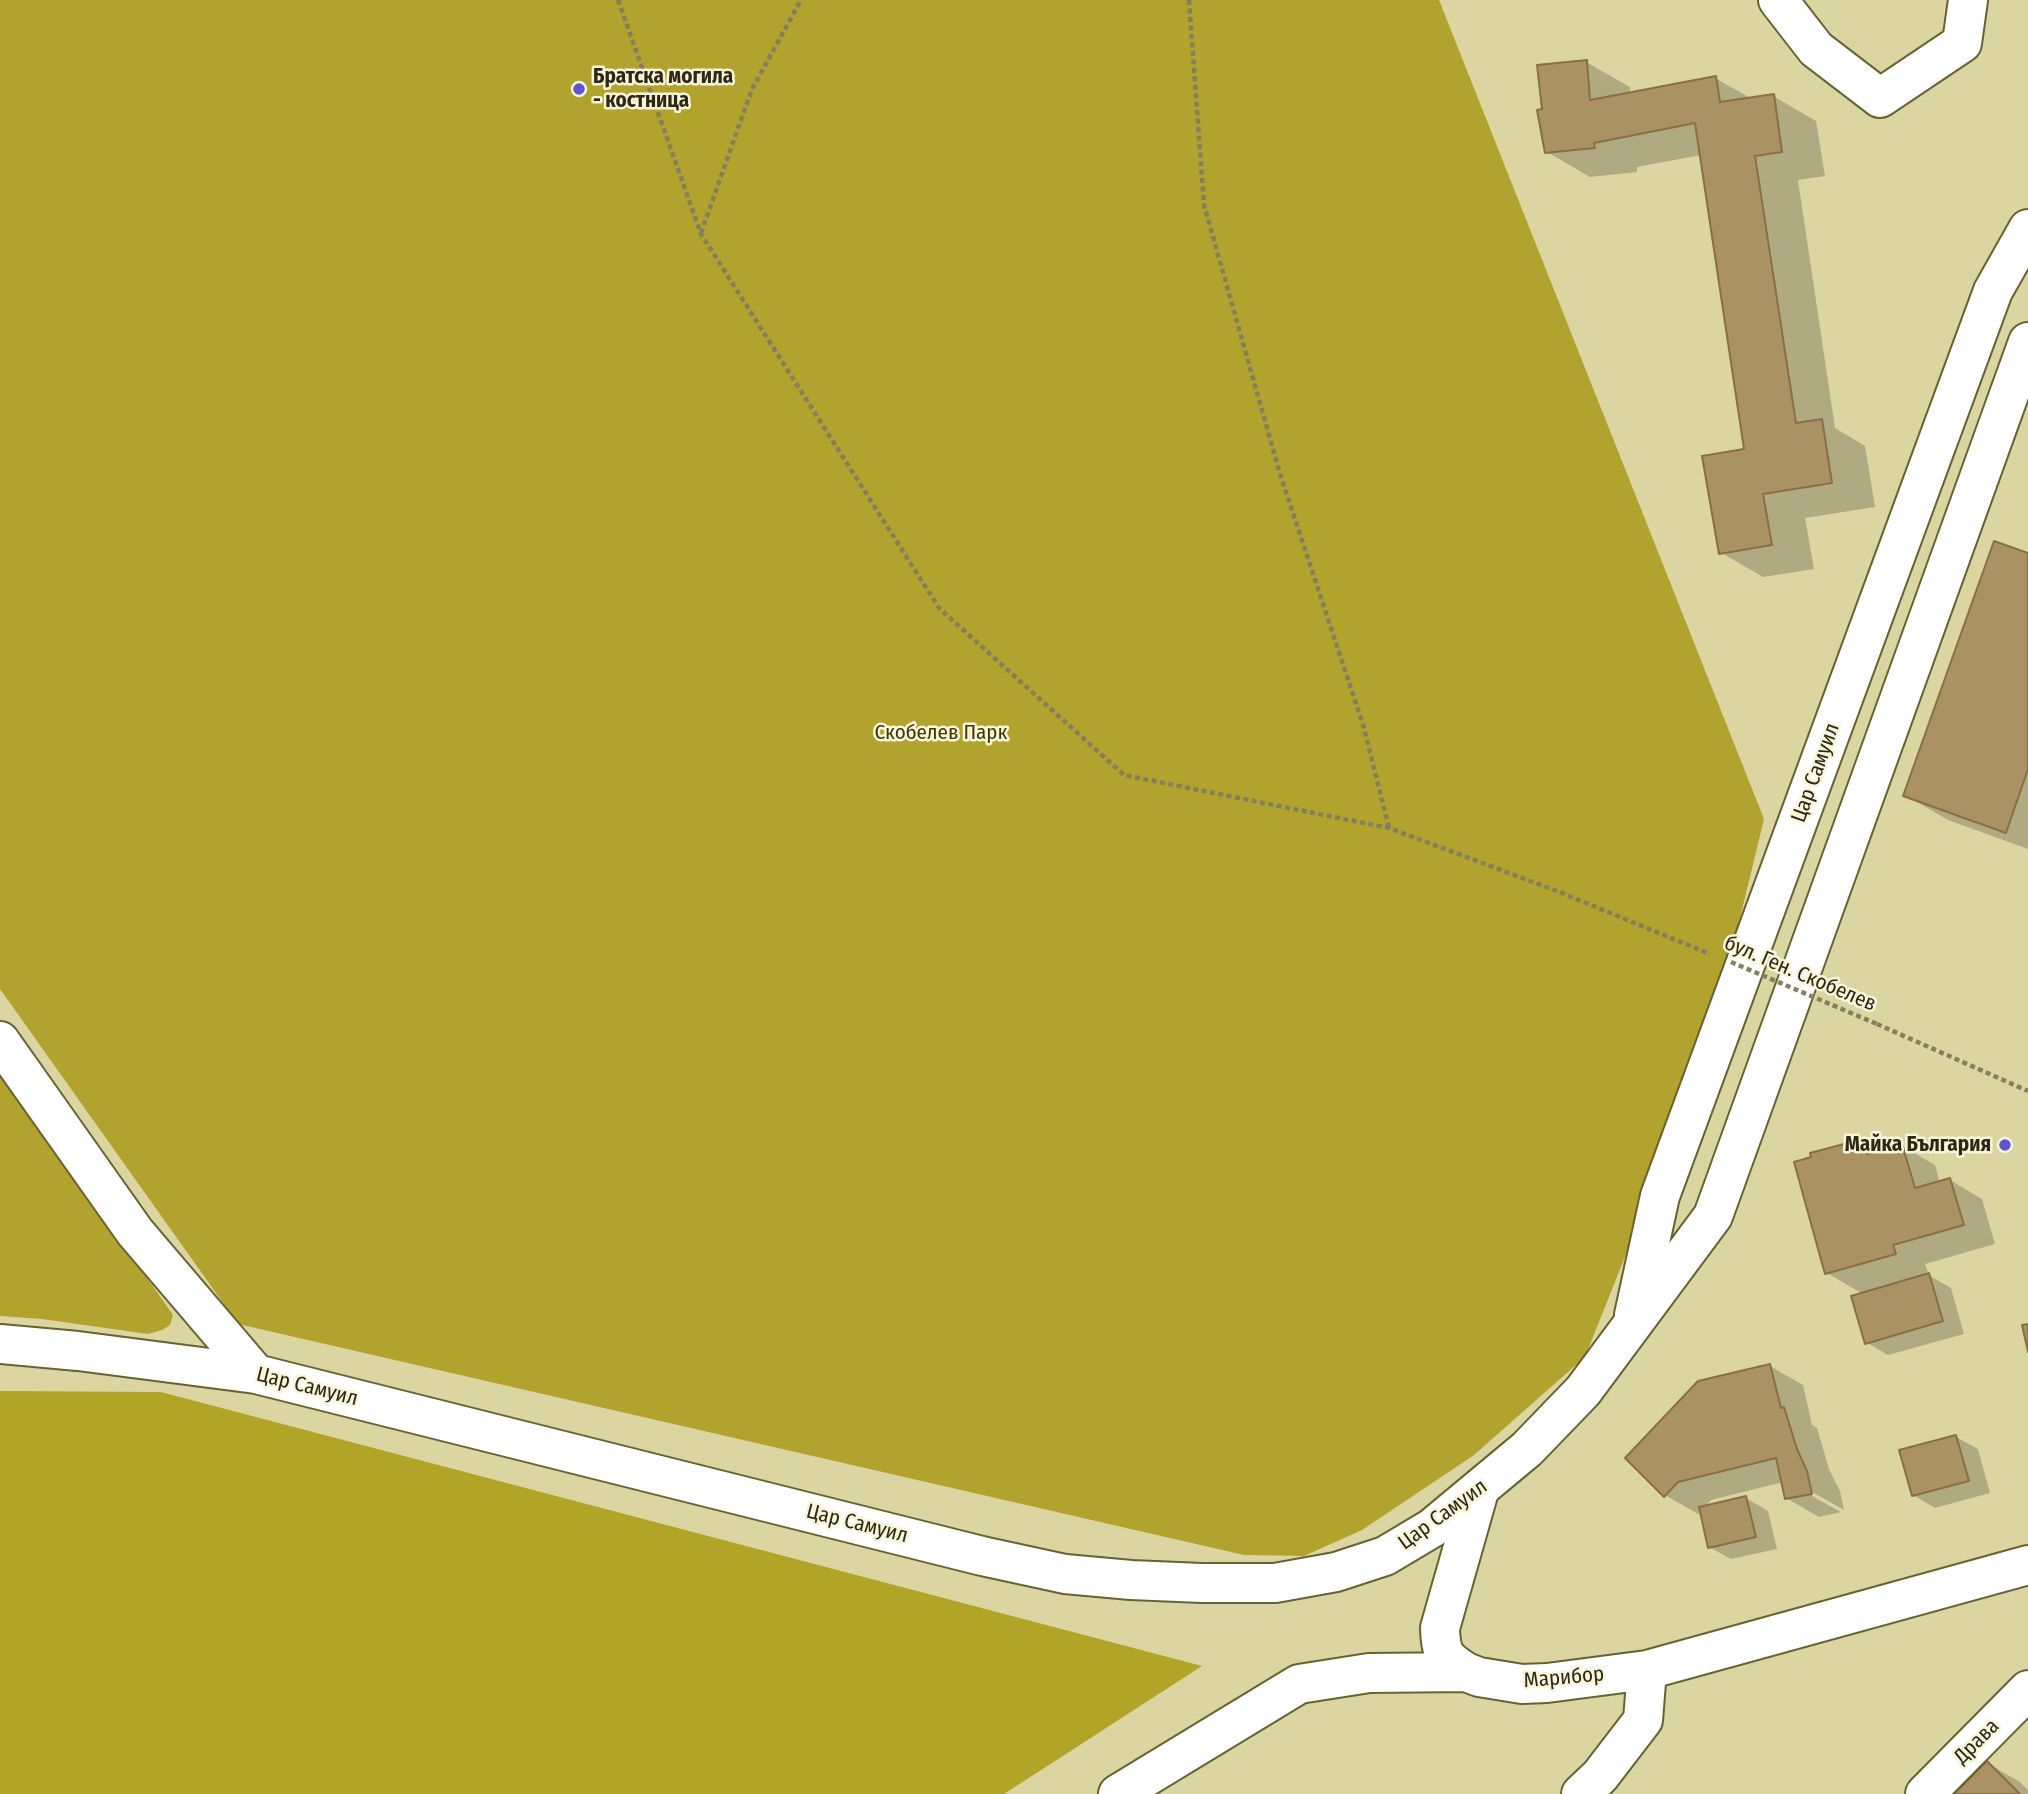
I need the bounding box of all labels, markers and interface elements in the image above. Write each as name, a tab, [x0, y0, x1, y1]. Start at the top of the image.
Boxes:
place label: Братска могила - костница	[593, 64, 733, 114]
marker: Братска могила - костница	[571, 81, 587, 97]
park label: Скобелев Парк	[875, 720, 1007, 746]
street label: Цар Самуил	[1786, 720, 1846, 826]
street label: бул. Ген. Скобелев	[1720, 931, 1880, 1017]
place label: Майка България	[1845, 1132, 1991, 1158]
marker: Майка България	[1997, 1137, 2013, 1153]
street label: Цар Самуил	[254, 1362, 360, 1412]
street label: Цар Самуил	[1394, 1474, 1492, 1556]
street label: Цар Самуил	[804, 1499, 910, 1549]
street label: Марибор	[1523, 1662, 1605, 1694]
street label: Драва	[1949, 1714, 2005, 1770]

